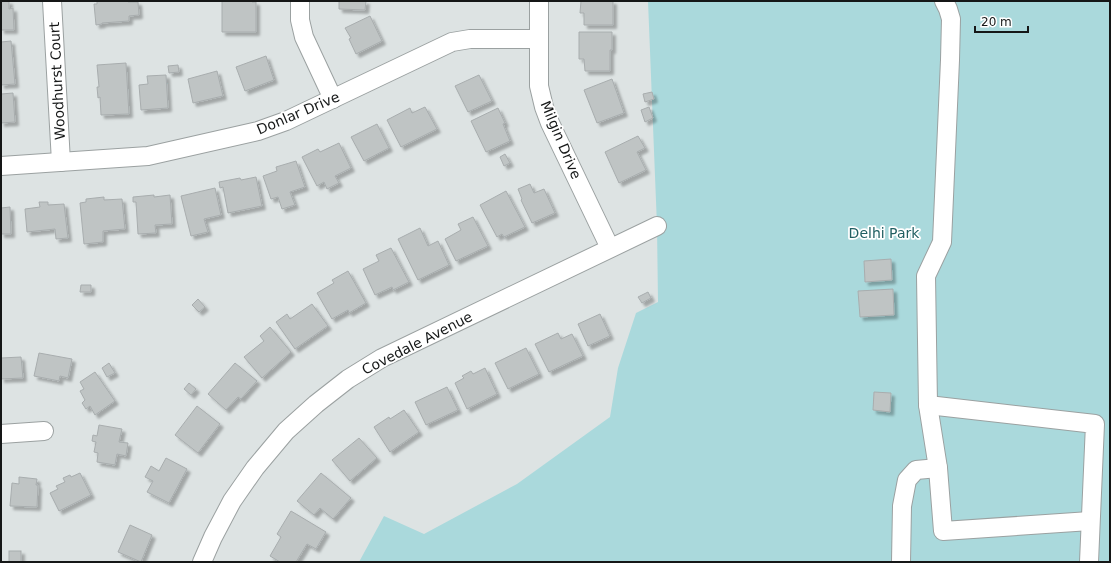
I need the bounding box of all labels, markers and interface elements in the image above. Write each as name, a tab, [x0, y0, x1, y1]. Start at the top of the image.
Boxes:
scale bar	[975, 8, 1028, 34]
text: 20 m	[981, 15, 1012, 29]
street label: Woodhurst Court	[46, 21, 68, 140]
street label: Donlar Drive	[254, 88, 342, 138]
street label: Milgin Drive	[537, 99, 585, 181]
park label: Delhi Park	[849, 225, 920, 241]
street label: Covedale Avenue	[359, 308, 475, 378]

